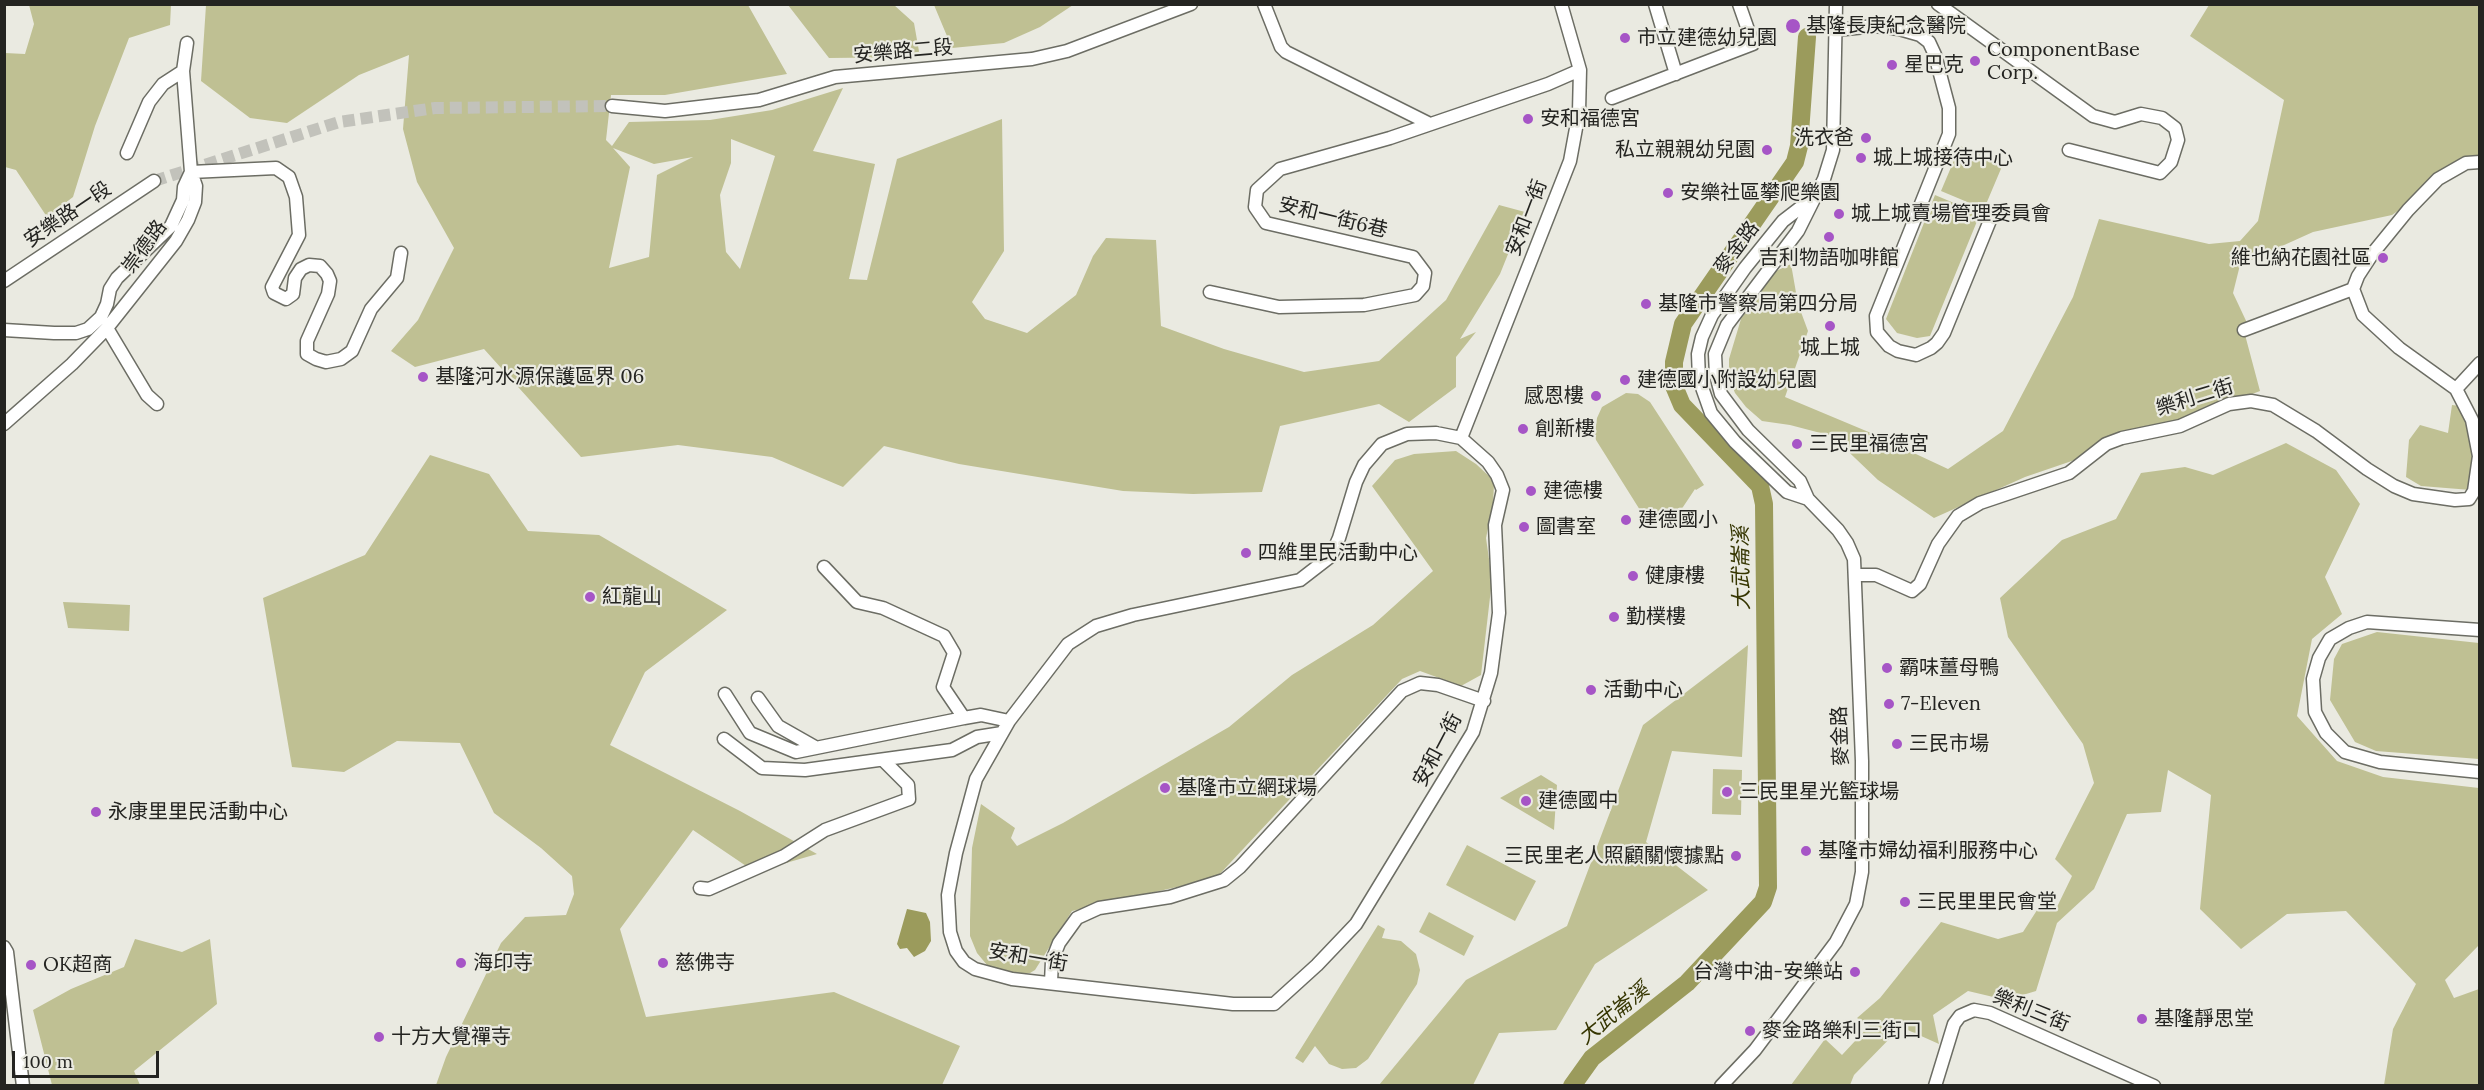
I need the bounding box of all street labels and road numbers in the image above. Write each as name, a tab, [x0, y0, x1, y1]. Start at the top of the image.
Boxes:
street label: 安樂路二段	[852, 36, 954, 68]
street label: 安和一街	[1501, 176, 1553, 260]
street label: 安樂路一段	[20, 177, 116, 253]
street label: 安和一街6巷	[1276, 193, 1390, 243]
street label: 崇德路	[118, 216, 172, 278]
street label: 麥金路	[1709, 217, 1765, 279]
street label: 樂利二街	[2153, 375, 2237, 421]
street label: 麥金路	[1828, 706, 1854, 766]
street label: 安和一街	[1409, 709, 1467, 791]
street label: 安和一街	[987, 939, 1069, 977]
street label: 樂利三街	[1989, 985, 2073, 1037]

